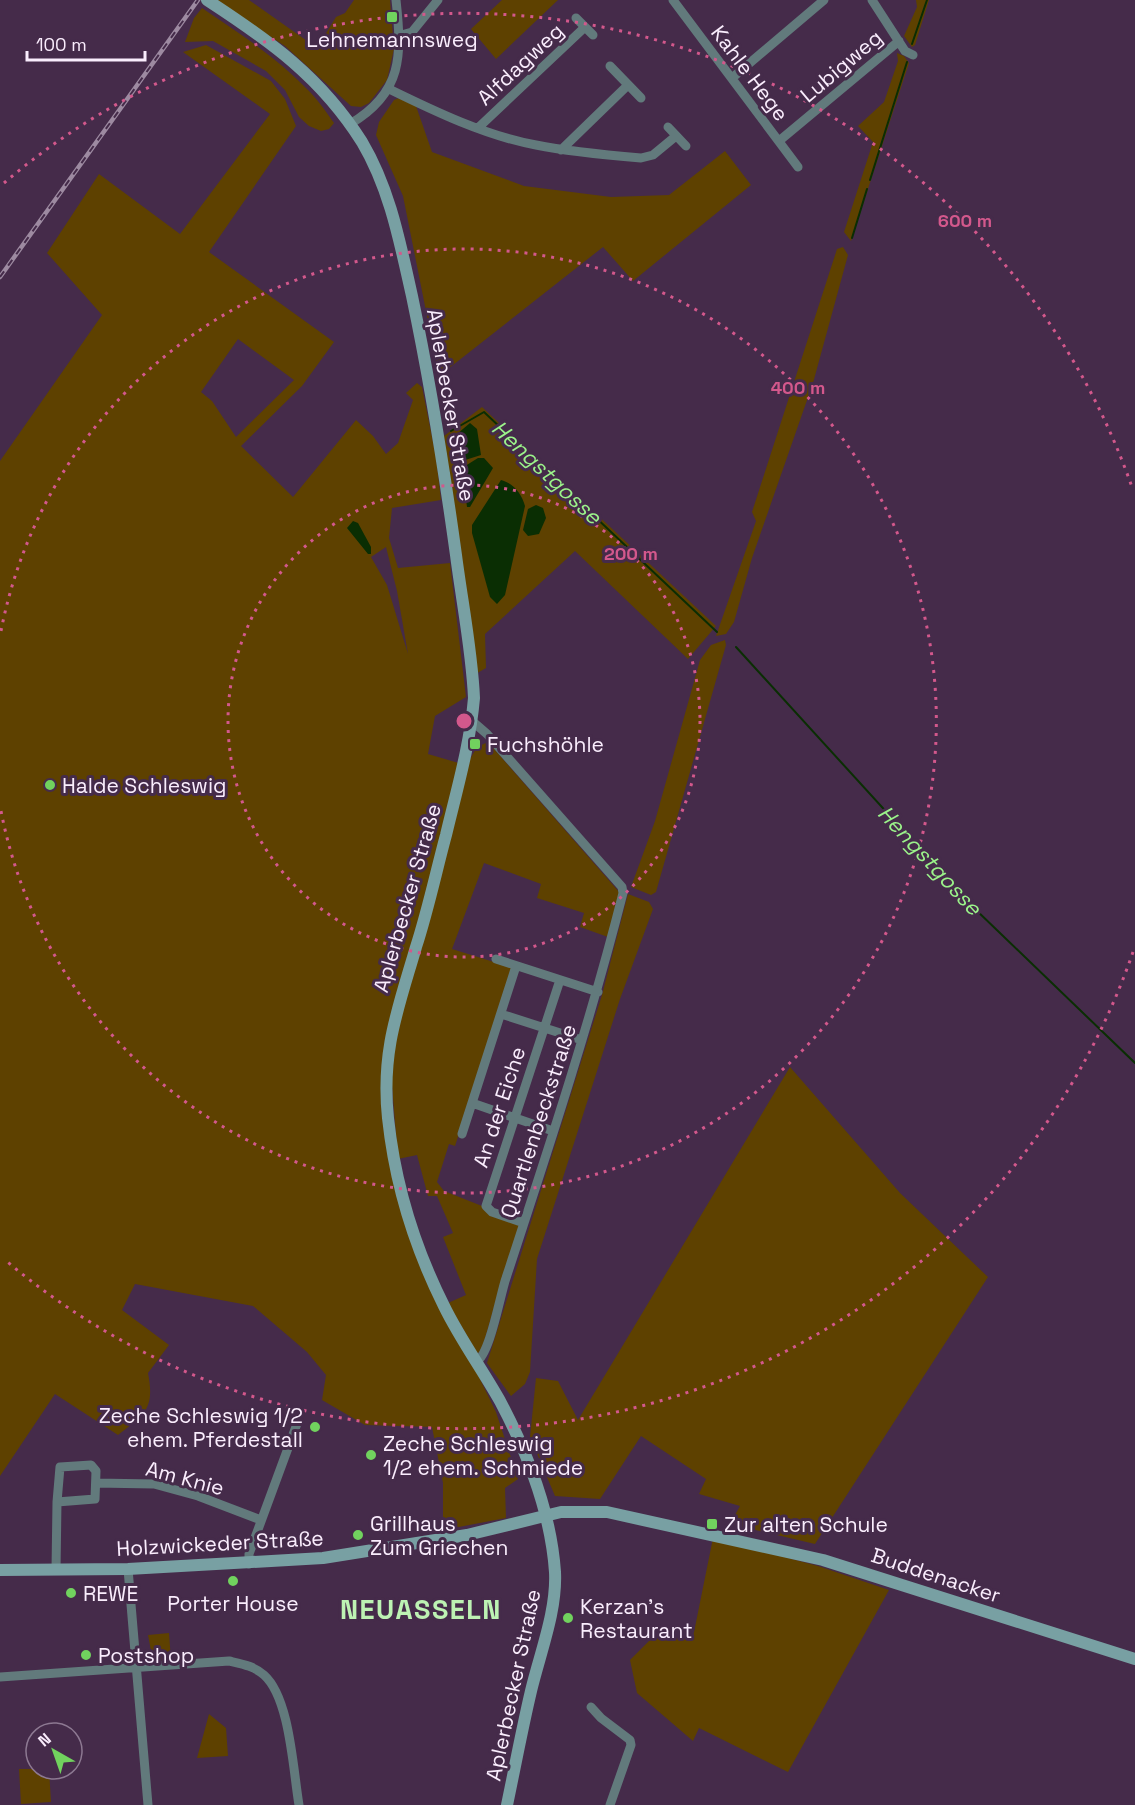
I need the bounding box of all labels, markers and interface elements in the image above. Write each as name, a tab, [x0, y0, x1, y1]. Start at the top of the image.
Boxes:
marker: Lehnemannsweg	[385, 10, 399, 24]
street label: Alfdagweg	[471, 17, 569, 111]
street label: Kahle Hege	[705, 20, 795, 126]
scale bar	[27, 24, 146, 62]
street label: Lubigweg	[794, 24, 888, 108]
place label: Lehnemannsweg	[306, 26, 478, 53]
text: 100 m	[36, 33, 87, 56]
text: 600 m	[938, 209, 992, 232]
street label: Aplerbecker Straße	[421, 307, 481, 503]
text: 400 m	[771, 376, 825, 399]
water label: Hengstgosse	[486, 414, 608, 531]
text: 200 m	[604, 542, 658, 565]
centre of rings	[454, 711, 474, 731]
place label: Fuchshöhle	[487, 731, 604, 758]
marker: Fuchshöhle	[468, 737, 482, 751]
place label: Halde Schleswig	[62, 772, 227, 799]
marker: Halde Schleswig	[43, 778, 57, 792]
water label: Hengstgosse	[872, 799, 989, 921]
street label: Aplerbecker Straße	[367, 801, 447, 995]
street label: Quartlenbeckstraße	[494, 1021, 582, 1221]
street label: An der Eiche	[467, 1043, 531, 1171]
place label: Zeche Schleswig 1/2 ehem. Pferdestall	[99, 1402, 303, 1453]
marker: Zeche Schleswig 1/2 ehem. Pferdestall	[308, 1420, 322, 1434]
place label: Zeche Schleswig 1/2 ehem. Schmiede	[383, 1430, 583, 1481]
marker: Zeche Schleswig 1/2 ehem. Schmiede	[364, 1448, 378, 1462]
street label: Am Knie	[143, 1455, 227, 1501]
place label: Grillhaus Zum Griechen	[370, 1510, 508, 1561]
place label: Zur alten Schule	[724, 1511, 888, 1538]
marker: Zur alten Schule	[705, 1517, 719, 1531]
street label: Holzwickeder Straße	[116, 1524, 324, 1562]
marker: Grillhaus Zum Griechen	[351, 1528, 365, 1542]
street label: Buddenacker	[868, 1541, 1004, 1609]
marker: Porter House	[226, 1574, 240, 1588]
place label: REWE	[83, 1580, 138, 1607]
marker: REWE	[64, 1586, 78, 1600]
street label: Aplerbecker Straße	[480, 1587, 546, 1783]
place label: Porter House	[167, 1590, 299, 1617]
district label: NEUASSELN	[340, 1592, 502, 1627]
place label: Kerzan's Restaurant	[580, 1593, 693, 1644]
marker: Kerzan's Restaurant	[561, 1611, 575, 1625]
place label: Postshop	[98, 1642, 194, 1669]
marker: Postshop	[79, 1648, 93, 1662]
north arrow	[24, 1721, 84, 1781]
text: N	[34, 1728, 56, 1751]

